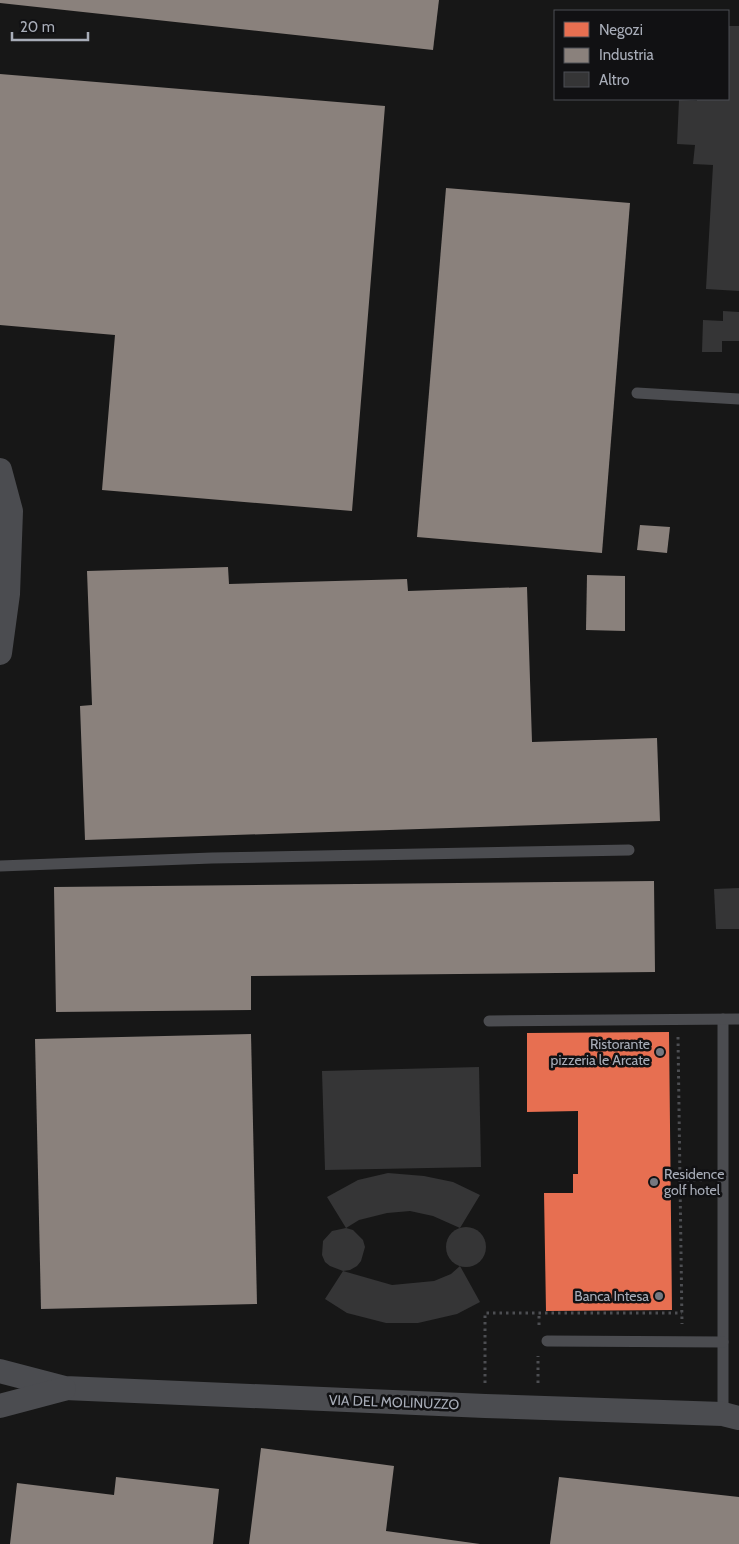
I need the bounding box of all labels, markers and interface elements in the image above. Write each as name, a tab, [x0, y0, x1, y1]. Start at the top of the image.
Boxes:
scale bar	[12, 10, 89, 42]
legend	[554, 10, 729, 100]
text: 20 m	[20, 18, 55, 36]
text: Negozi	[599, 21, 643, 39]
text: Industria	[599, 46, 654, 64]
text: Altro	[599, 71, 629, 89]
place label: Ristorante pizzeria le Arcate	[551, 1035, 650, 1069]
marker: Ristorante pizzeria le Arcate	[654, 1046, 666, 1058]
place label: Residence golf hotel	[664, 1165, 724, 1199]
marker: Residence golf hotel	[648, 1176, 660, 1188]
place label: Banca Intesa	[574, 1287, 649, 1305]
marker: Banca Intesa	[653, 1290, 665, 1302]
street label: VIA DEL MOLINUZZO	[328, 1391, 460, 1413]

